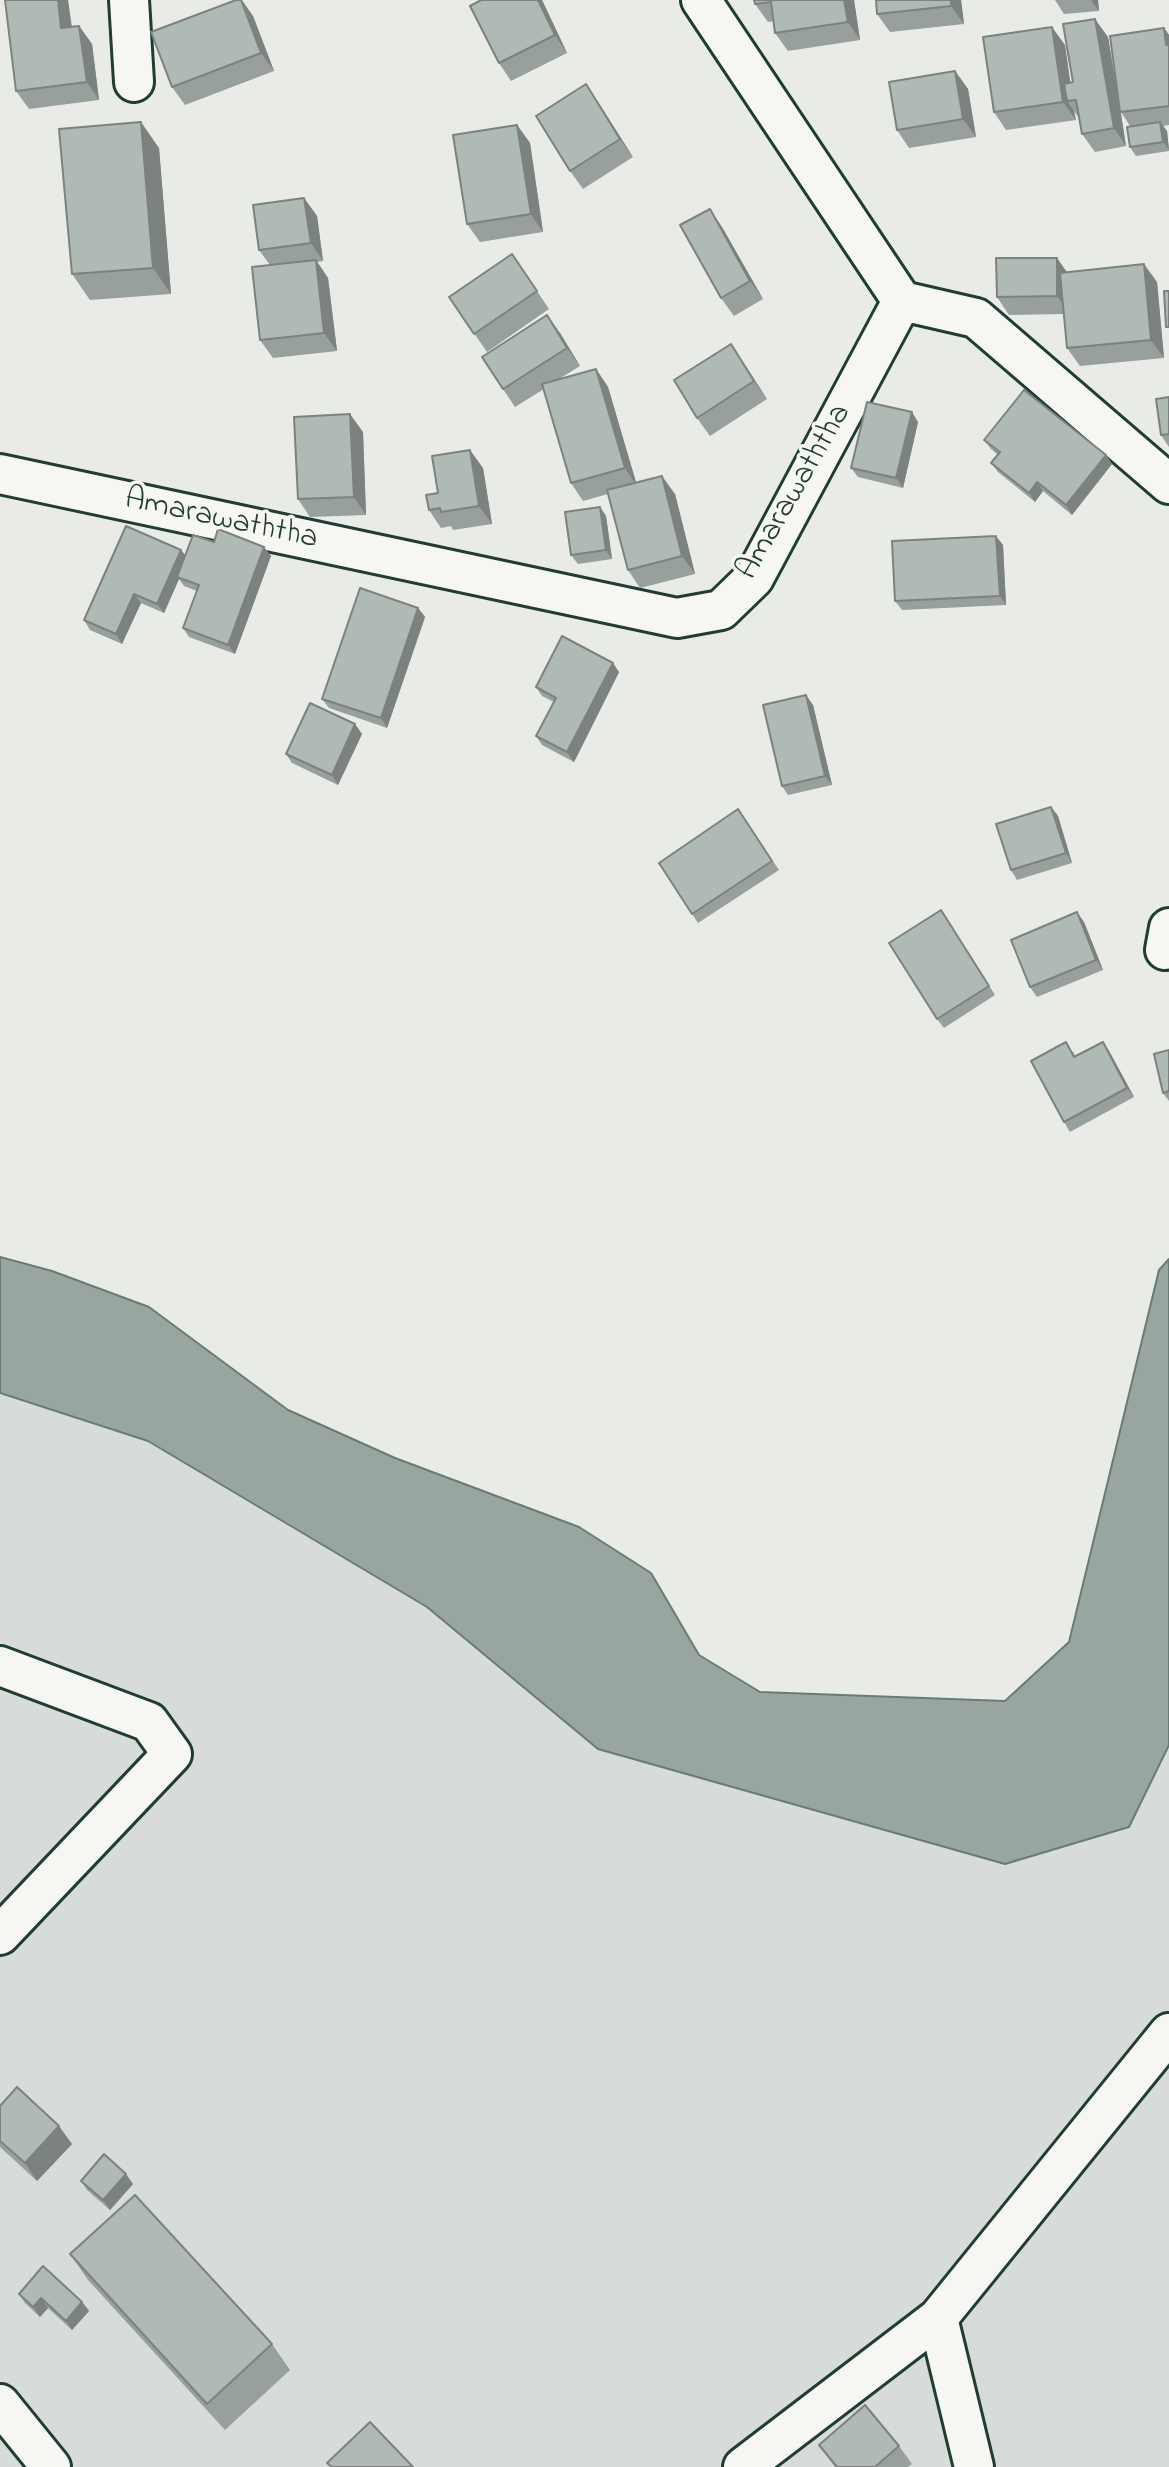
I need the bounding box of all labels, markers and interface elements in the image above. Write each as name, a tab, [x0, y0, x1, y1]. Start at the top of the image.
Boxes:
street label: Amarawaththa	[730, 398, 862, 588]
street label: Amarawaththa	[121, 482, 321, 560]

